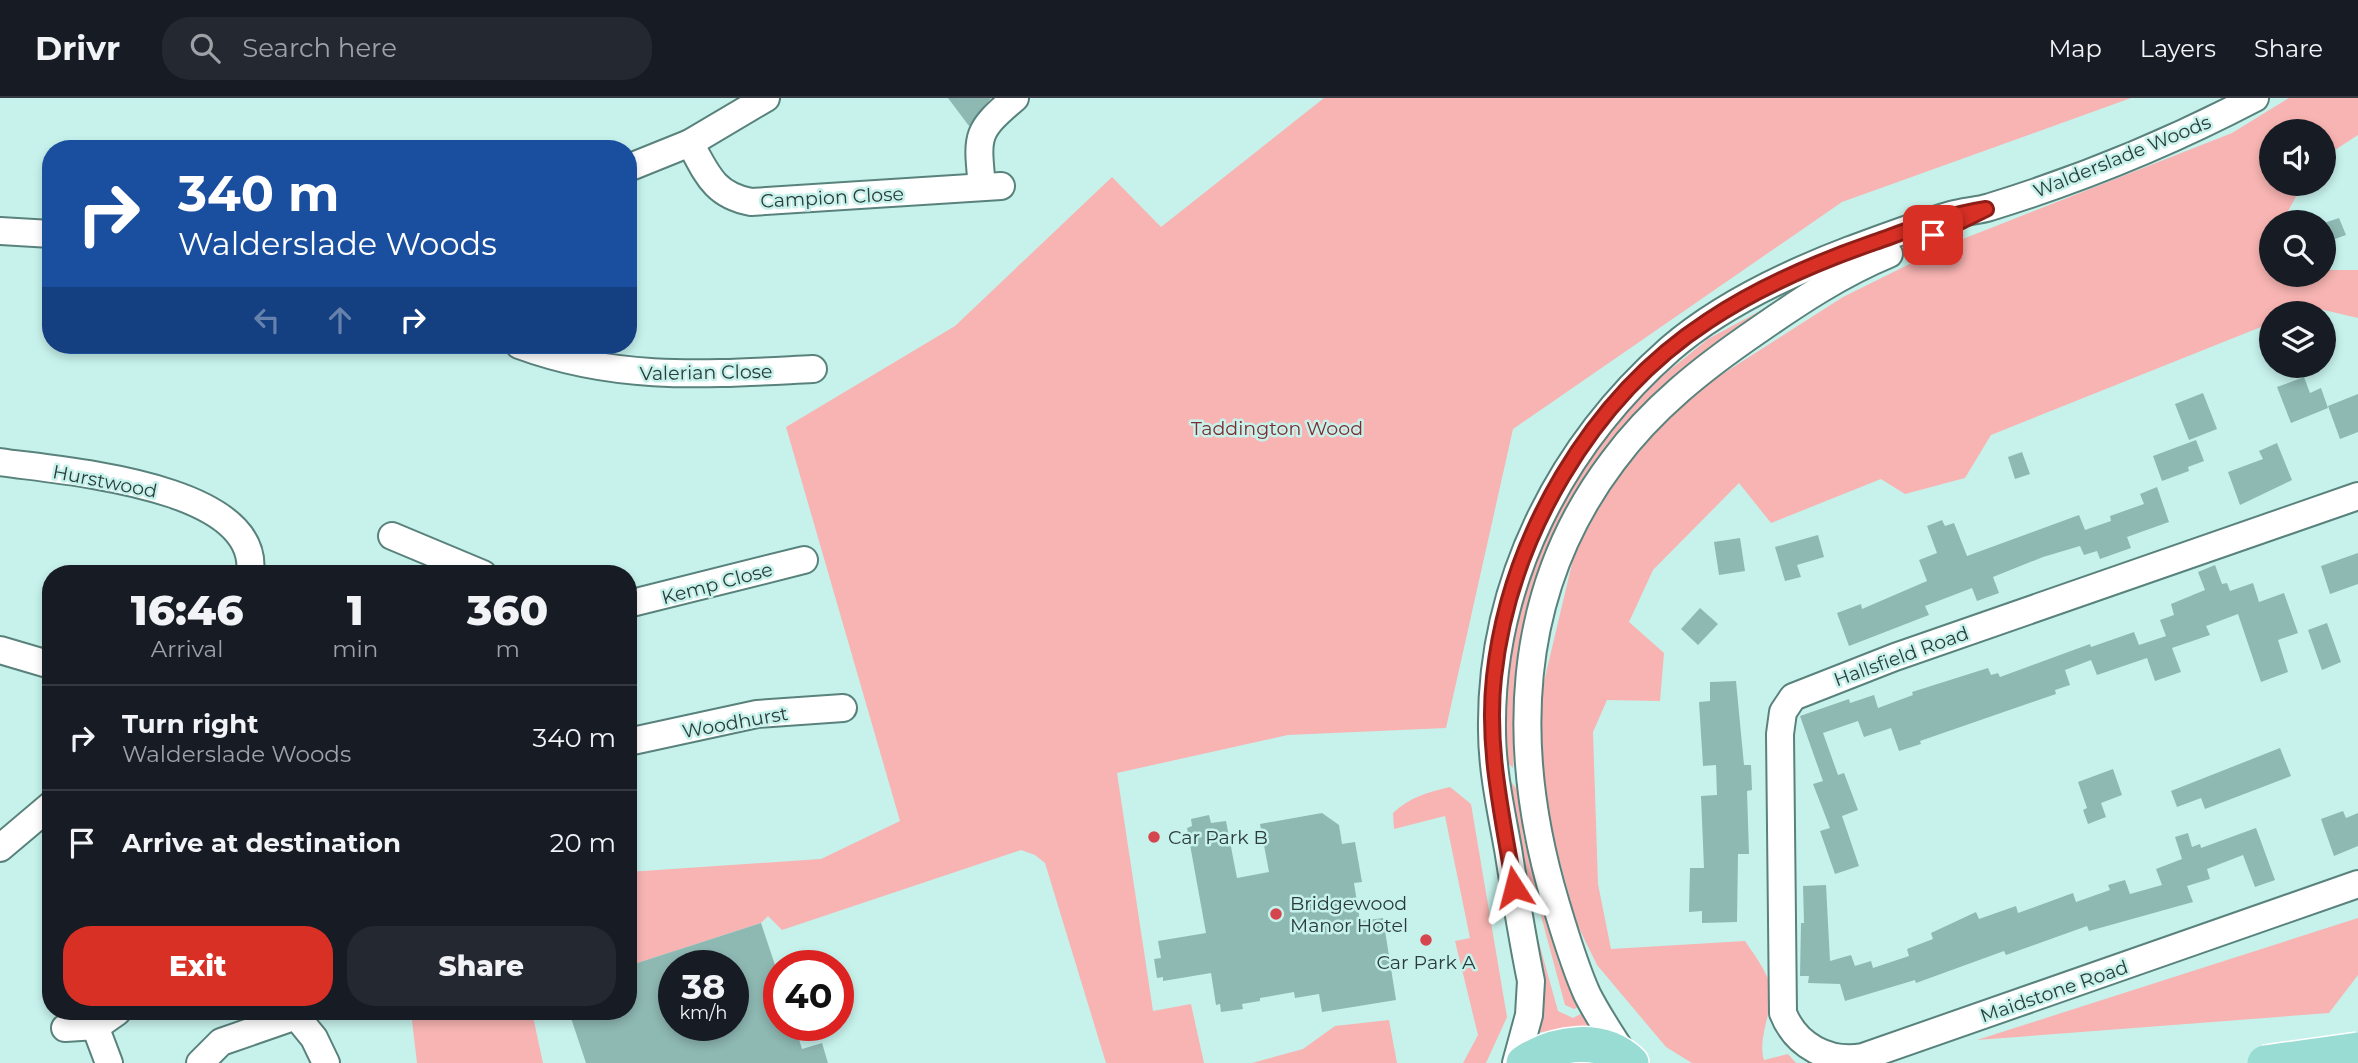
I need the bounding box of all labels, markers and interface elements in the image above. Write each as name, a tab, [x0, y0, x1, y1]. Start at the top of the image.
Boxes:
search box	[162, 17, 652, 80]
text: Drivr	[35, 28, 120, 68]
icon: search	[186, 29, 224, 67]
text: Search here	[242, 32, 397, 64]
text: Map	[2048, 34, 2102, 63]
text: Layers	[2140, 34, 2216, 63]
text: Share	[2254, 34, 2323, 63]
street label: Walderslade Woods	[2030, 110, 2214, 203]
map controls	[2259, 119, 2336, 378]
button: sound	[2259, 119, 2336, 196]
text: 340 m	[178, 164, 339, 223]
icon: right	[63, 168, 154, 259]
street label: Campion Close	[760, 182, 904, 213]
pin	[1903, 205, 1963, 265]
button: search	[2259, 210, 2336, 287]
icon: arrive	[1914, 216, 1952, 254]
text: Walderslade Woods	[178, 224, 497, 263]
icon: left	[248, 301, 286, 339]
icon: ahead	[321, 301, 359, 339]
icon: right	[394, 301, 432, 339]
button: layers	[2259, 301, 2336, 378]
street label: Valerian Close	[639, 360, 773, 385]
park label: Taddington Wood	[1191, 417, 1363, 440]
street label: Hurstwood	[51, 460, 159, 503]
street label: Kemp Close	[659, 558, 775, 609]
text: 16:46	[131, 584, 243, 636]
text: 1	[347, 584, 364, 636]
text: 360	[467, 584, 548, 636]
street label: Hallsfield Road	[1831, 621, 1972, 692]
text: Arrival	[151, 635, 223, 663]
text: min	[332, 635, 378, 663]
text: m	[495, 635, 520, 663]
street label: Woodhurst	[680, 702, 790, 743]
text: Turn right	[122, 708, 258, 740]
icon: right	[63, 719, 101, 757]
text: 340 m	[533, 722, 616, 754]
text: Walderslade Woods	[122, 740, 351, 768]
icon: arrive	[63, 824, 101, 862]
place label: Car Park B	[1168, 826, 1268, 849]
text: Arrive at destination	[122, 827, 401, 859]
text: 20 m	[550, 827, 616, 859]
marker: Car Park B	[1146, 829, 1162, 845]
position arrow	[1477, 850, 1551, 924]
place label: Bridgewood Manor Hotel	[1290, 892, 1408, 937]
marker: Bridgewood Manor Hotel	[1268, 906, 1284, 922]
button: Exit	[63, 926, 333, 1006]
button: Share	[347, 926, 616, 1006]
marker: Car Park A	[1418, 932, 1434, 948]
speed limit sign: 40	[763, 950, 854, 1041]
place label: Car Park A	[1376, 951, 1476, 974]
street label: Maidstone Road	[1977, 955, 2131, 1028]
text: 38	[682, 965, 725, 1008]
text: km/h	[679, 1002, 728, 1024]

